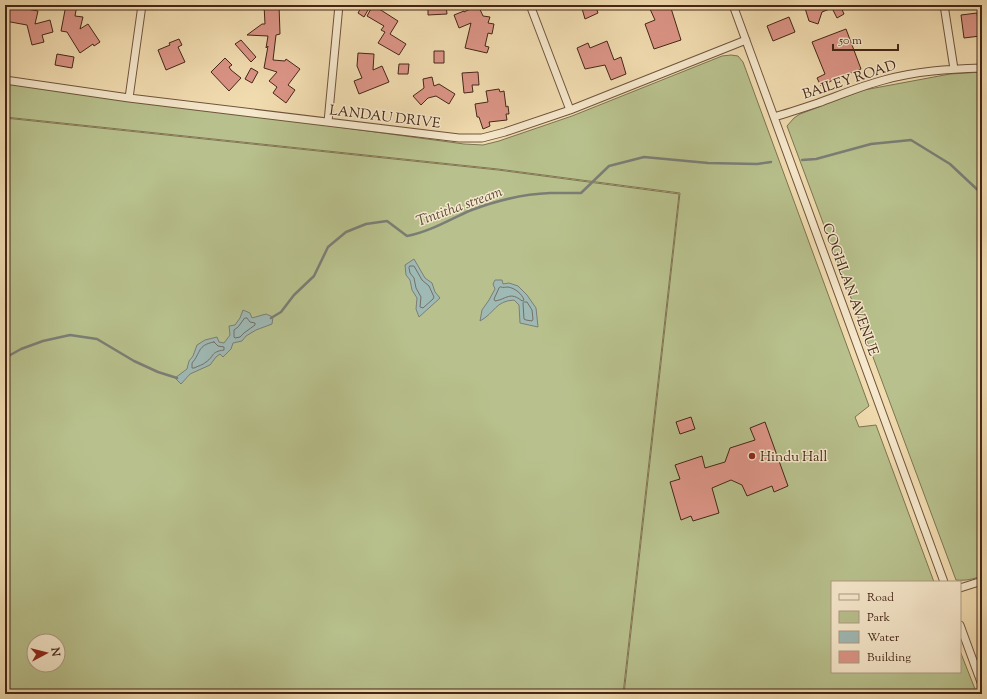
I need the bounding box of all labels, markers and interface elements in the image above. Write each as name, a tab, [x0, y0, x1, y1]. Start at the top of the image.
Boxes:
scale bar	[833, 26, 898, 52]
text: 50 m	[838, 32, 862, 50]
street label: BAILEY ROAD	[800, 56, 899, 105]
street label: LANDAU DRIVE	[328, 101, 442, 135]
water label: Tintitha stream	[413, 182, 506, 233]
street label: COGHLAN AVENUE	[816, 221, 883, 359]
place label: Hindu Hall	[760, 448, 827, 468]
marker: Hindu Hall	[747, 451, 757, 461]
legend	[831, 581, 961, 673]
text: Road	[867, 589, 894, 607]
text: Park	[867, 609, 890, 627]
text: Water	[867, 629, 900, 647]
north arrow	[26, 633, 66, 673]
text: N	[46, 646, 63, 657]
text: Building	[867, 649, 911, 667]

